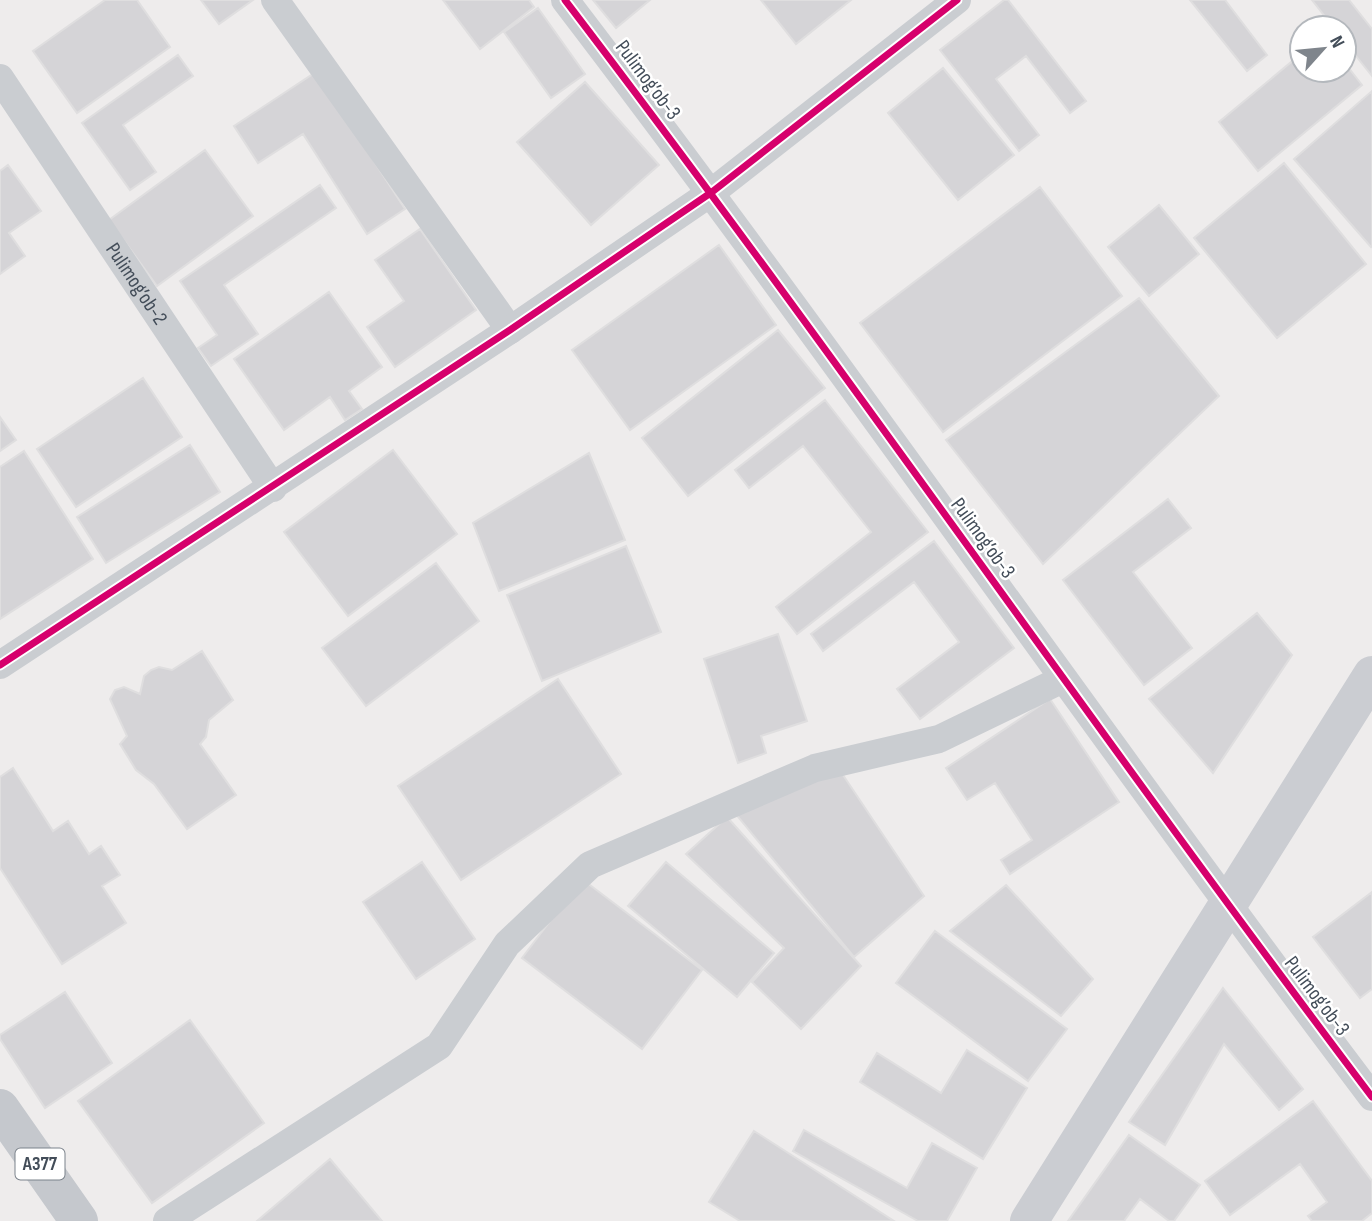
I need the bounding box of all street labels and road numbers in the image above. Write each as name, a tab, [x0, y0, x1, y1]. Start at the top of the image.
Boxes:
street label: Pulimog’ob-3	[610, 35, 686, 125]
street label: Pulimog’ob-2	[101, 238, 173, 329]
street label: Pulimog’ob-3	[946, 493, 1020, 583]
street label: Pulimog’ob-3	[1279, 951, 1355, 1041]
road number: A377	[16, 1148, 64, 1180]

